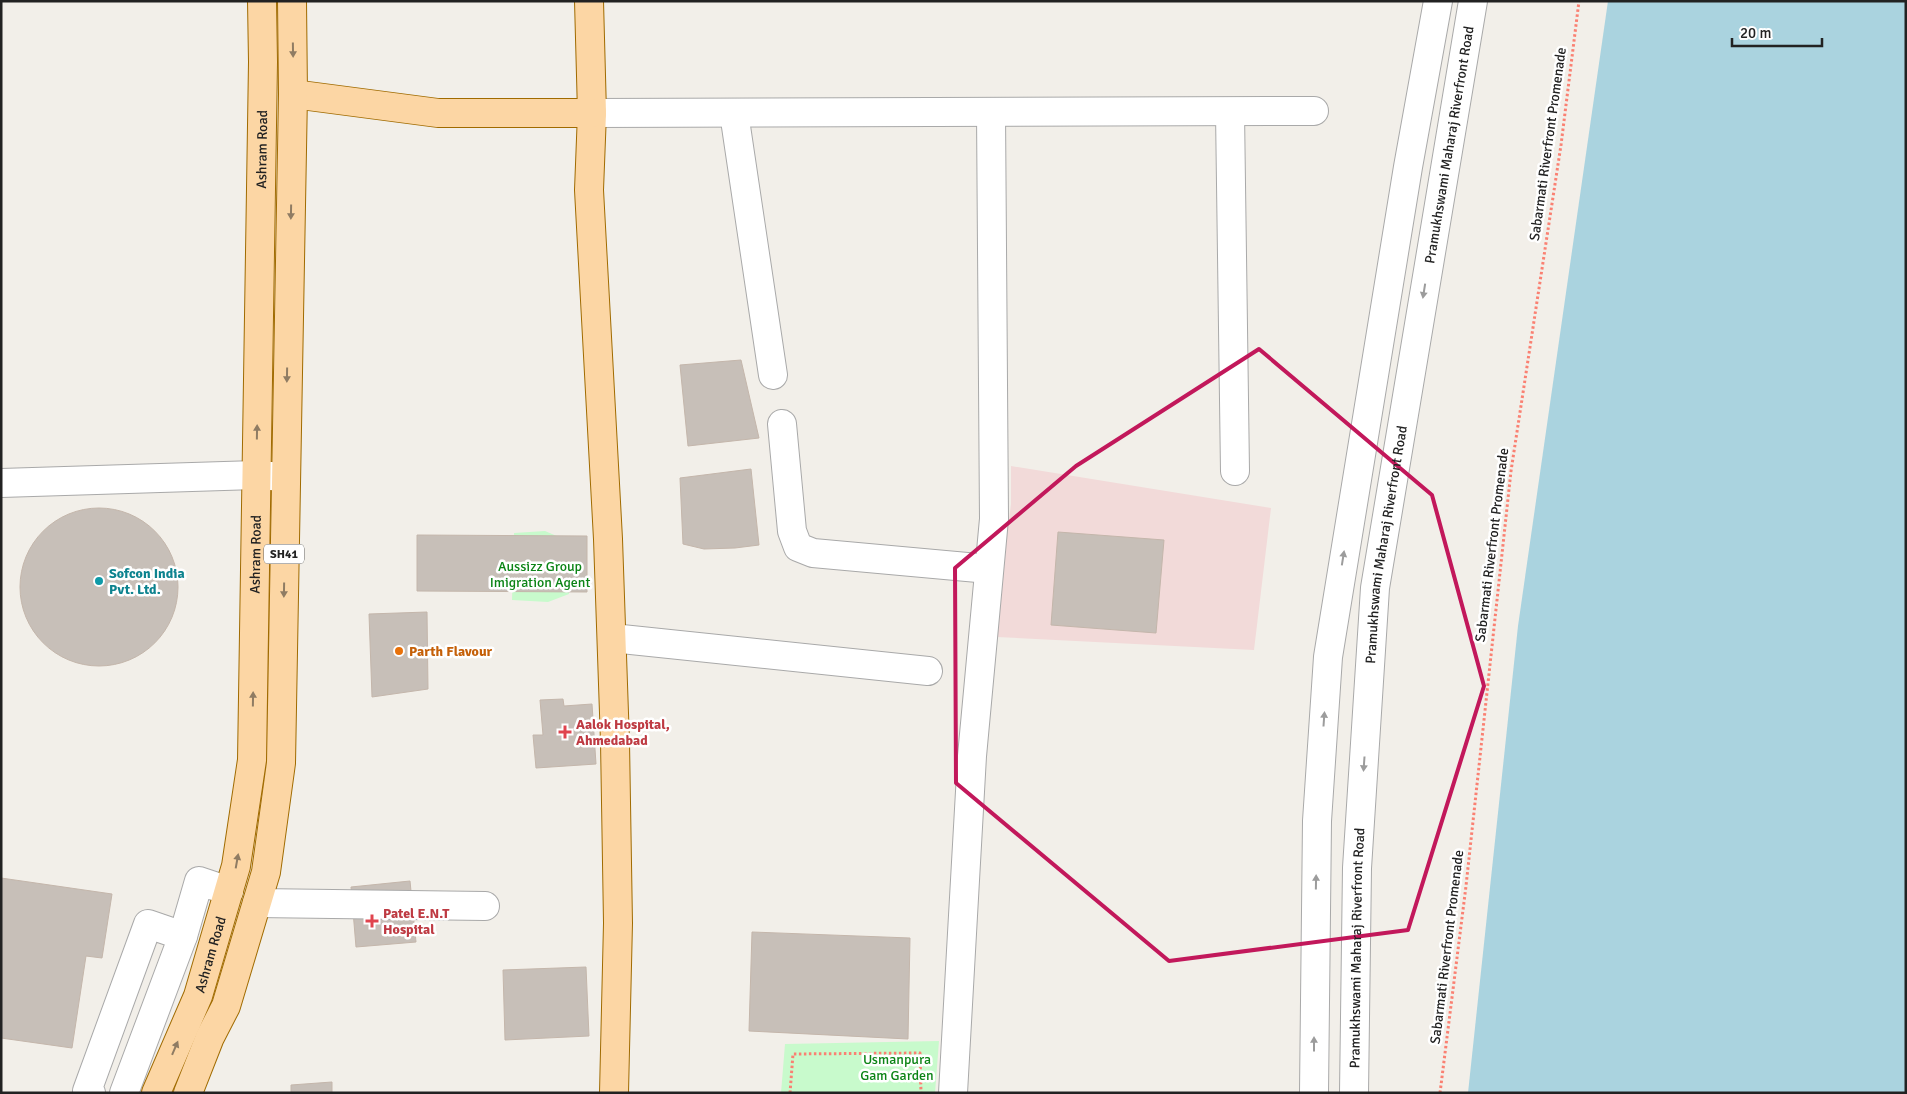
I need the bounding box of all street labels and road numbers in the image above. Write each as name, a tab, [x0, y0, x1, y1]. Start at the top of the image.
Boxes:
street label: Pramukhswami Maharaj Riverfront Road	[1421, 25, 1477, 265]
street label: Sabarmati Riverfront Promenade	[1526, 46, 1570, 242]
street label: Ashram Road	[253, 110, 271, 189]
street label: Pramukhswami Maharaj Riverfront Road	[1362, 424, 1411, 664]
street label: Sabarmati Riverfront Promenade	[1472, 447, 1512, 643]
street label: Ashram Road	[246, 515, 264, 594]
road number: SH41	[264, 544, 304, 564]
street label: Pramukhswami Maharaj Riverfront Road	[1346, 827, 1368, 1068]
street label: Sabarmati Riverfront Promenade	[1427, 849, 1467, 1045]
street label: Ashram Road	[191, 914, 229, 995]

